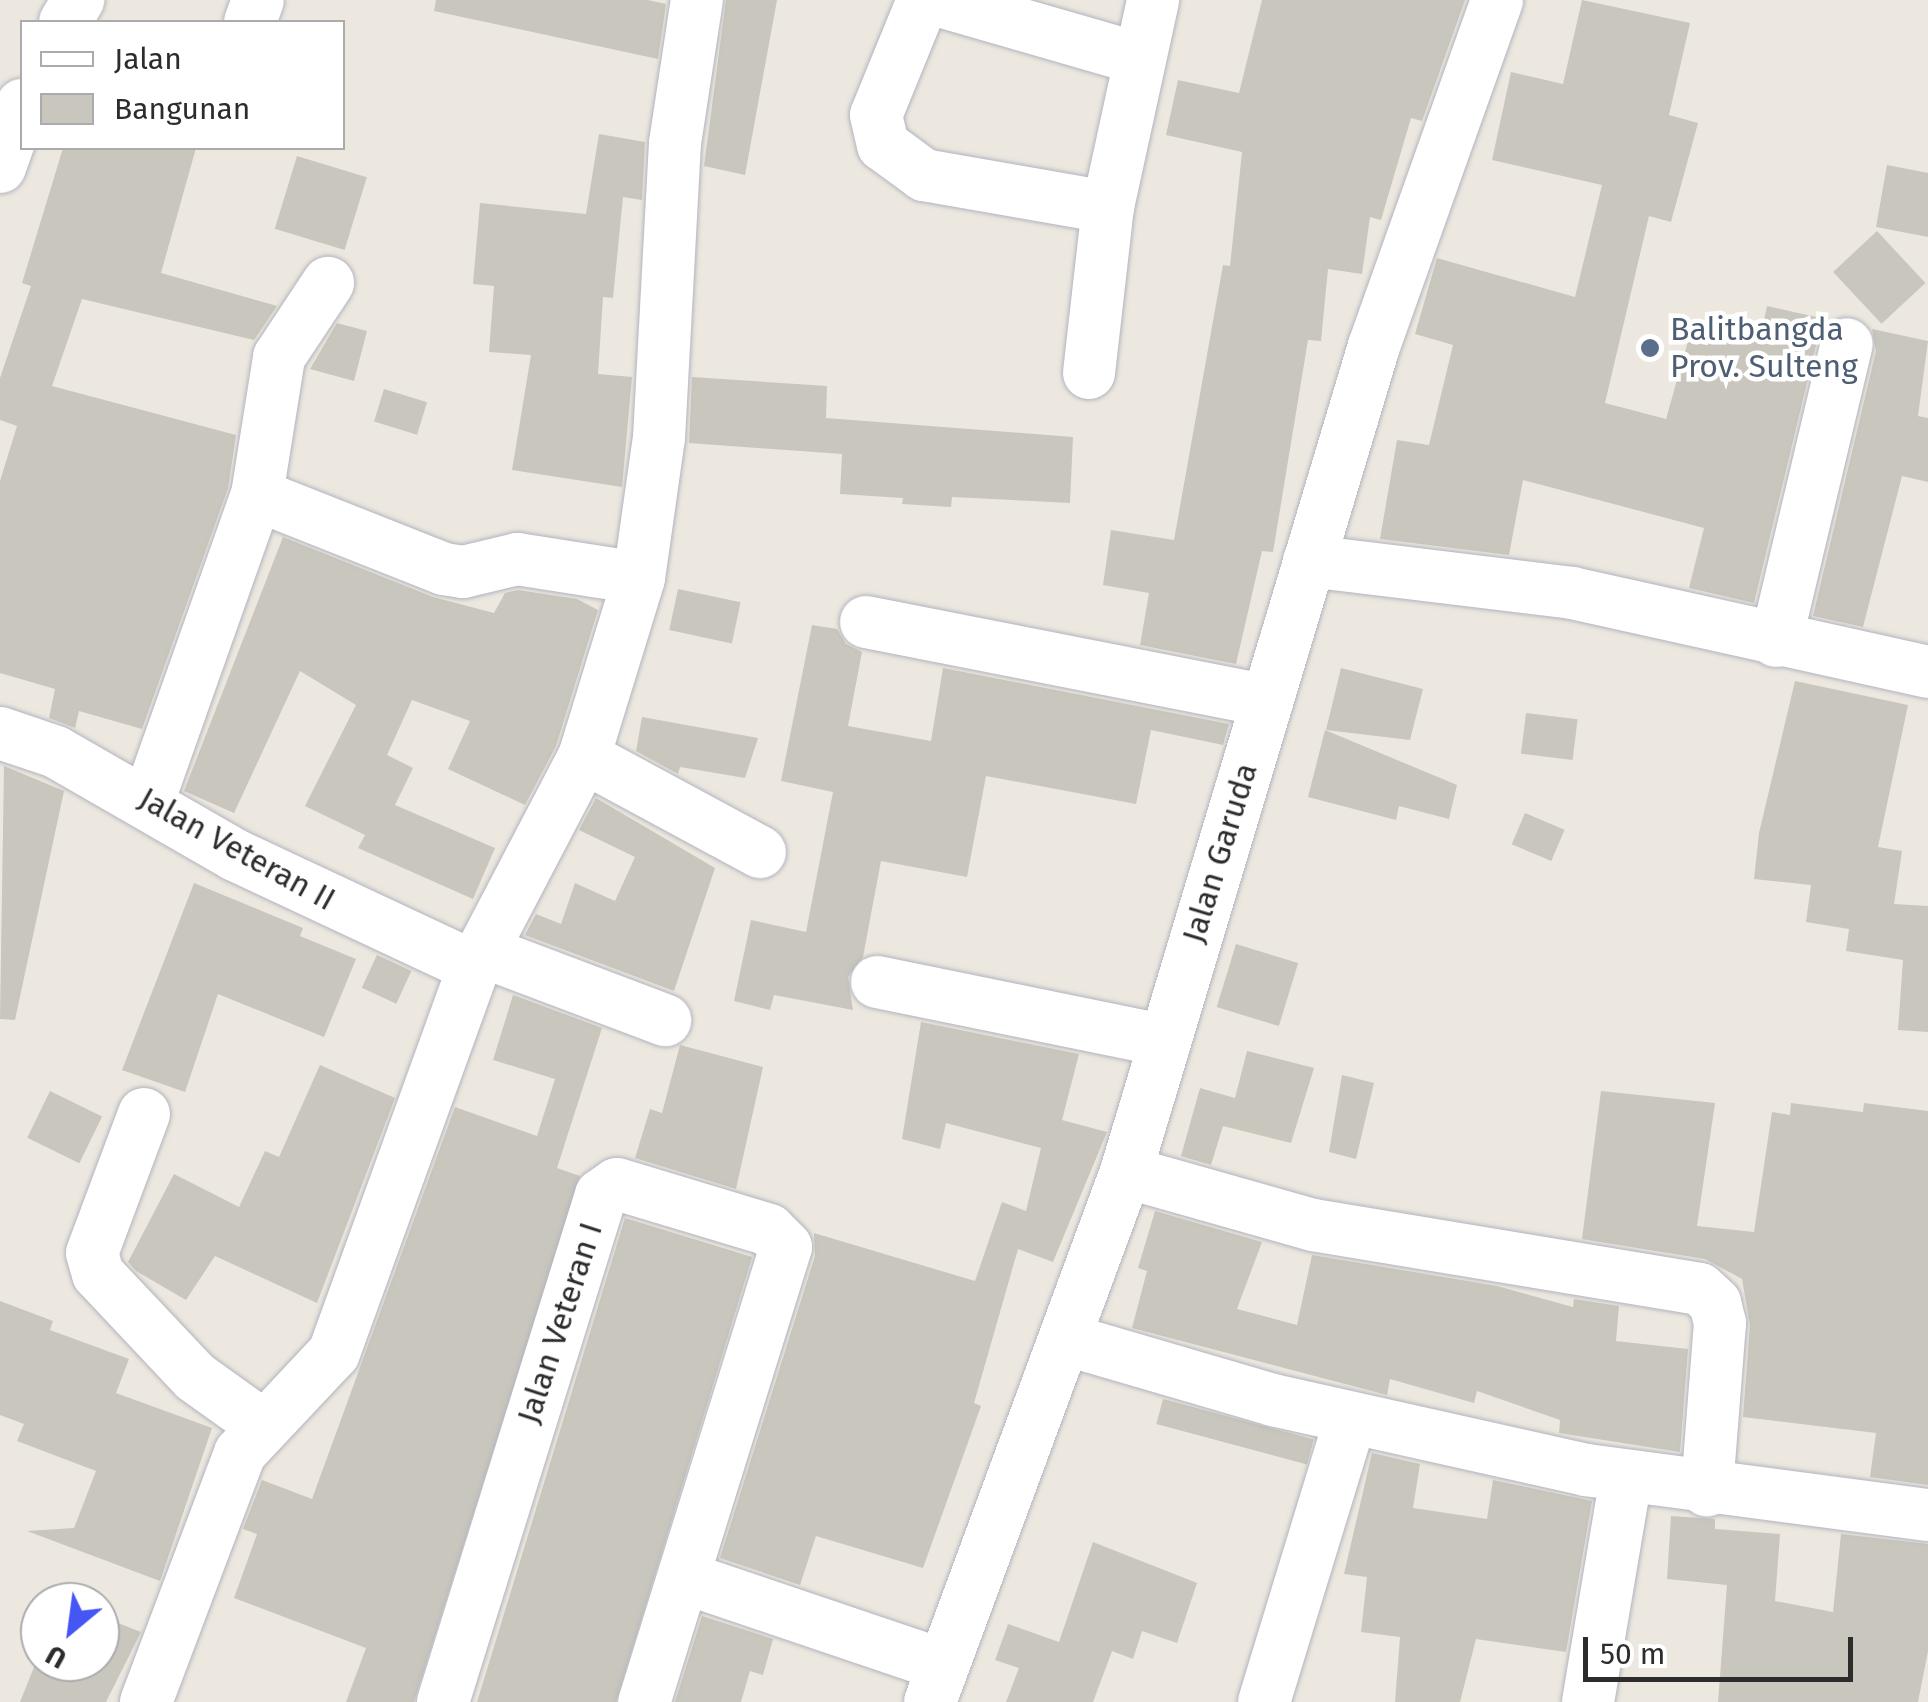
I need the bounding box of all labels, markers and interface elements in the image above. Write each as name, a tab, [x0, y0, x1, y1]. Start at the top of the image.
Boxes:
legend	[20, 20, 345, 150]
text: Jalan	[114, 41, 182, 77]
text: Bangunan	[114, 91, 250, 127]
place label: Balitbangda Prov. Sulteng	[1670, 311, 1858, 386]
marker: Balitbangda Prov. Sulteng	[1639, 337, 1661, 359]
street label: Jalan Garuda	[1174, 759, 1266, 947]
street label: Jalan Veteran II	[132, 779, 342, 919]
street label: Jalan Veteran I	[509, 1218, 611, 1428]
north arrow	[20, 1582, 120, 1682]
scale bar	[1588, 1617, 1858, 1679]
text: 50 m	[1600, 1636, 1665, 1672]
text: U	[40, 1638, 72, 1676]

